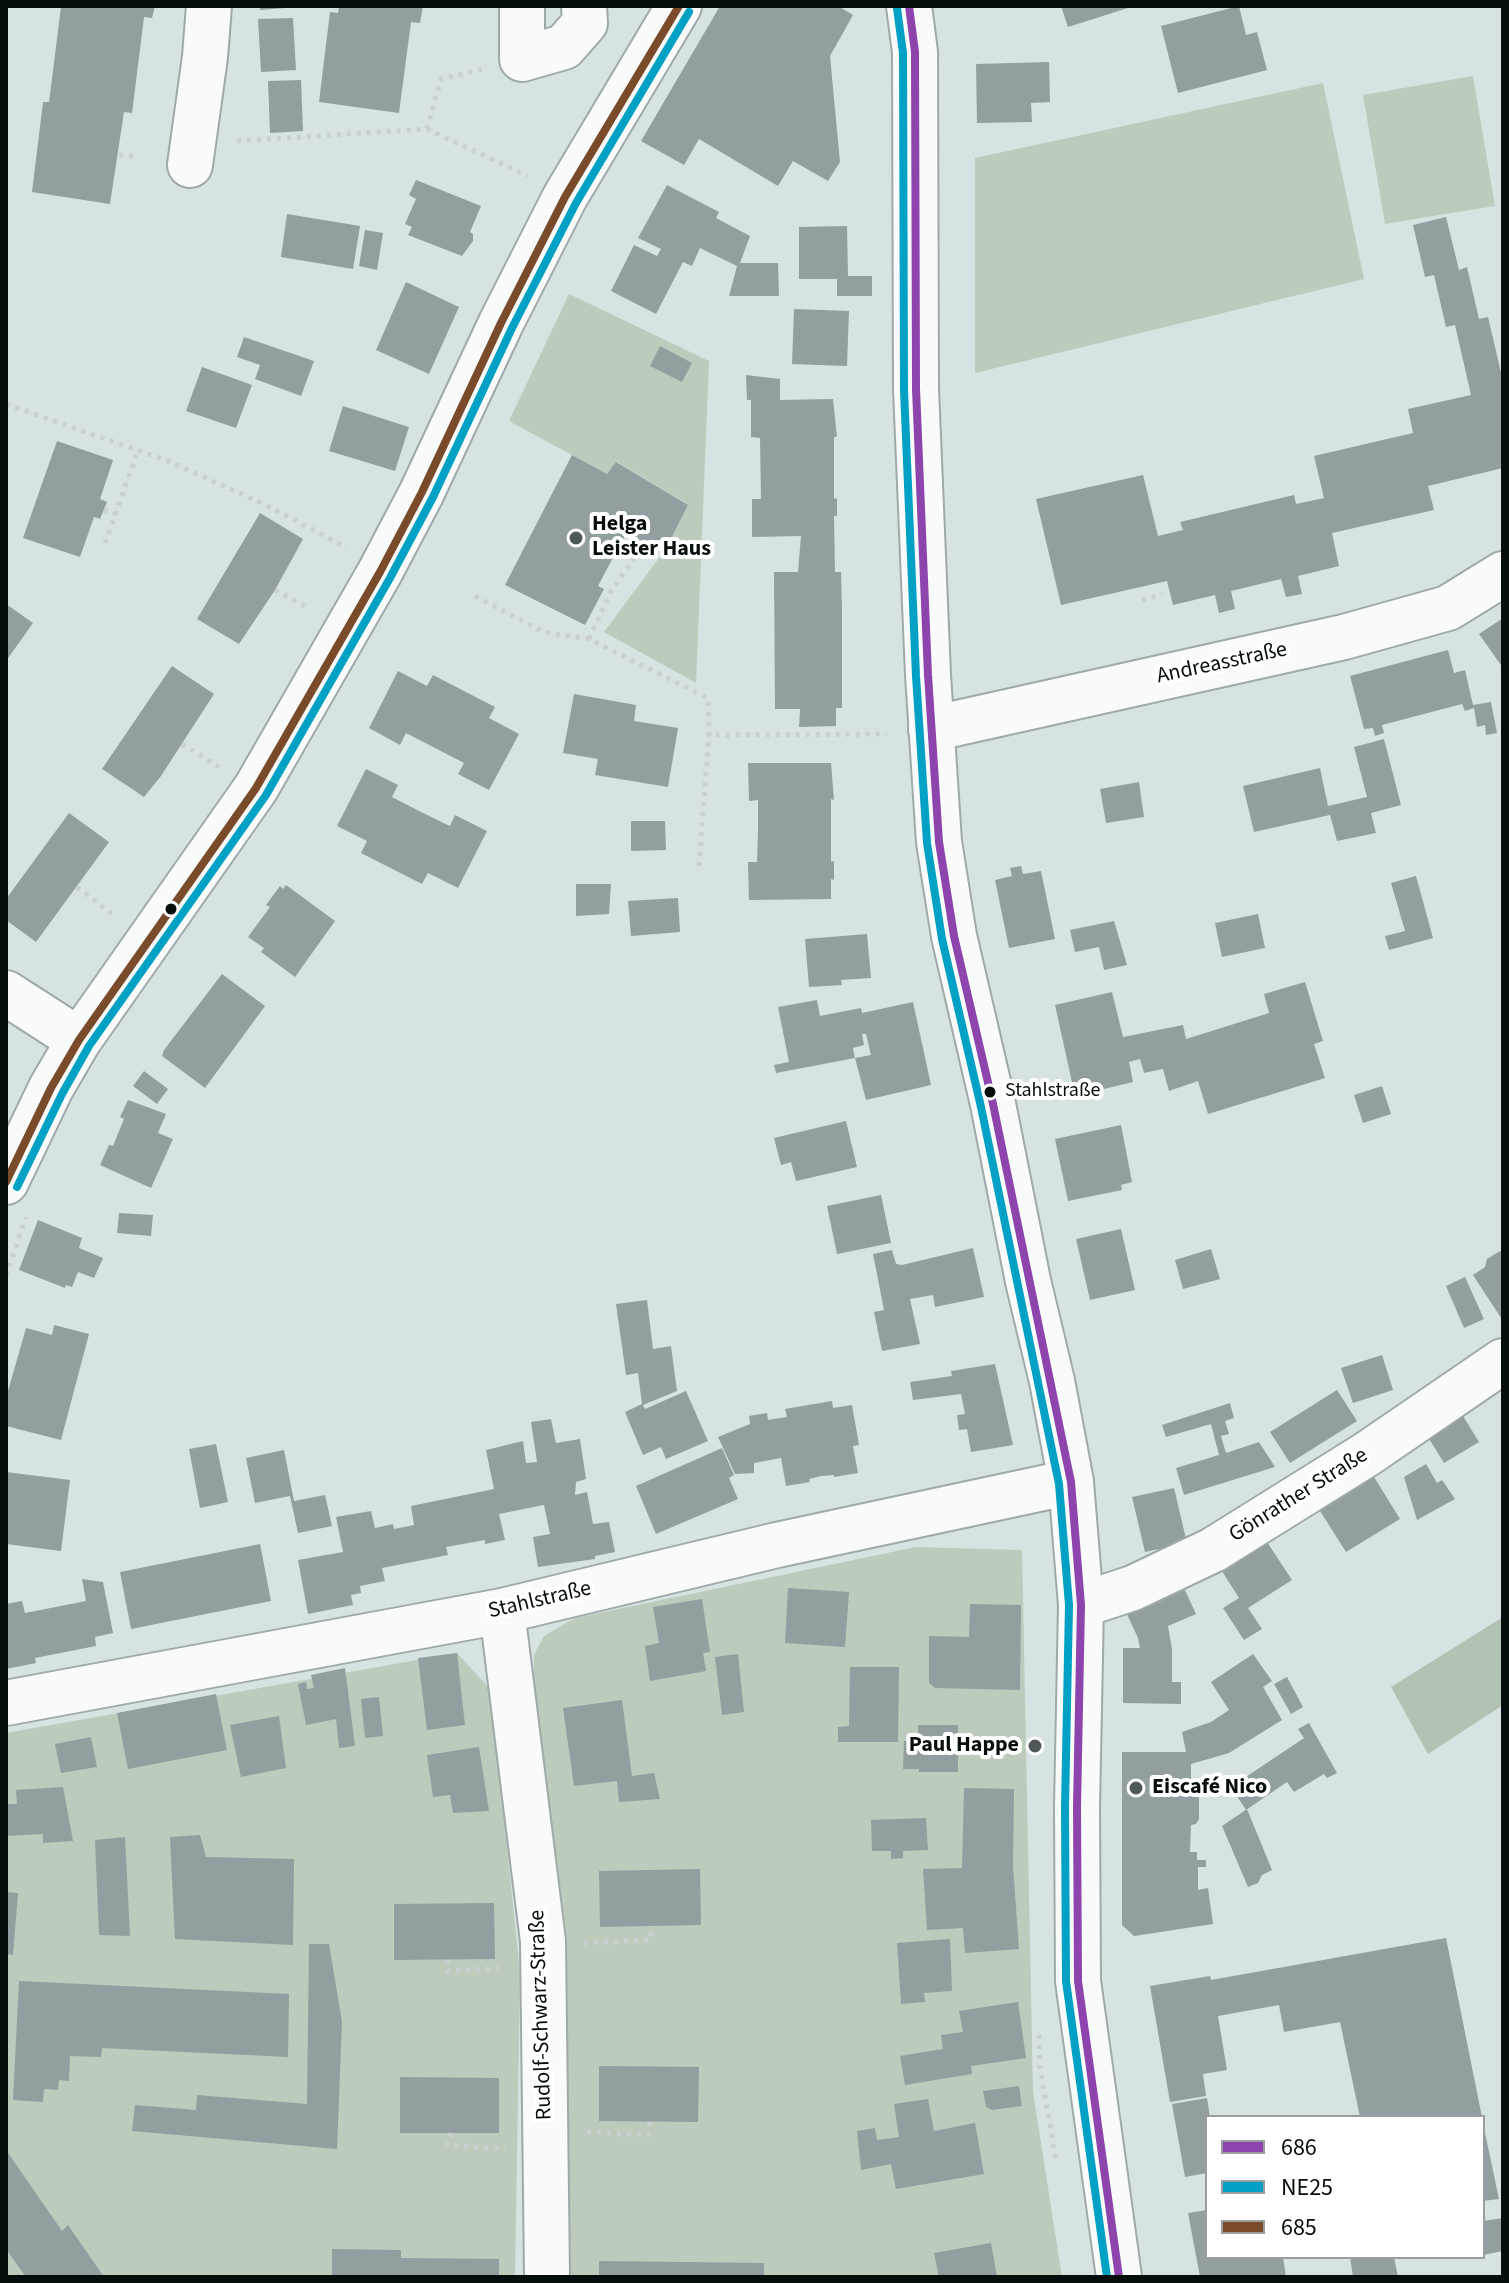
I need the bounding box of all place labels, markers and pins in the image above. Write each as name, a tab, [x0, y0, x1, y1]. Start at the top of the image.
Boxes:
place label: Helga Leister Haus	[592, 512, 711, 564]
marker: Helga Leister Haus	[567, 529, 585, 547]
unlabelled marker	[163, 901, 179, 917]
place label: Stahlstraße	[1005, 1080, 1100, 1104]
marker: Stahlstraße	[982, 1084, 998, 1100]
place label: Paul Happe	[909, 1733, 1019, 1759]
marker: Paul Happe	[1026, 1737, 1044, 1755]
place label: Eiscafé Nico	[1152, 1775, 1267, 1801]
marker: Eiscafé Nico	[1127, 1779, 1145, 1797]

